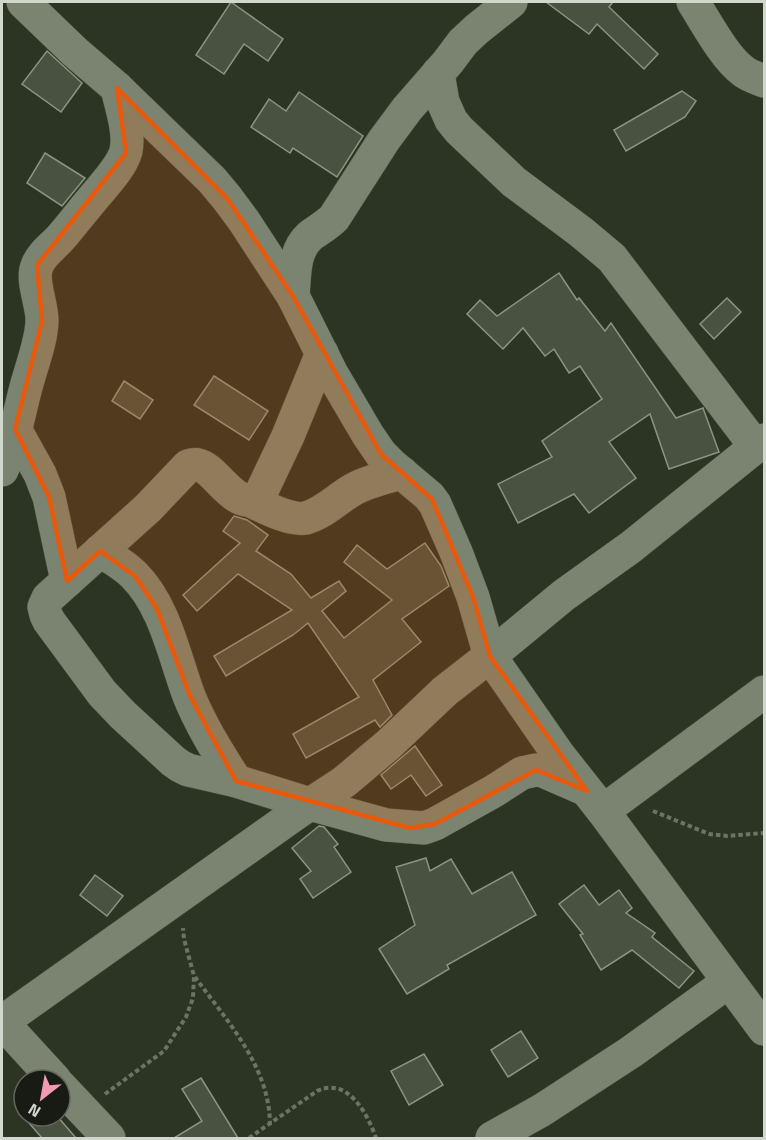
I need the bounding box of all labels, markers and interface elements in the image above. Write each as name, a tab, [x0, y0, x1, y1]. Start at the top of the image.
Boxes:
north arrow	[12, 1068, 72, 1128]
text: N	[23, 1098, 45, 1124]

